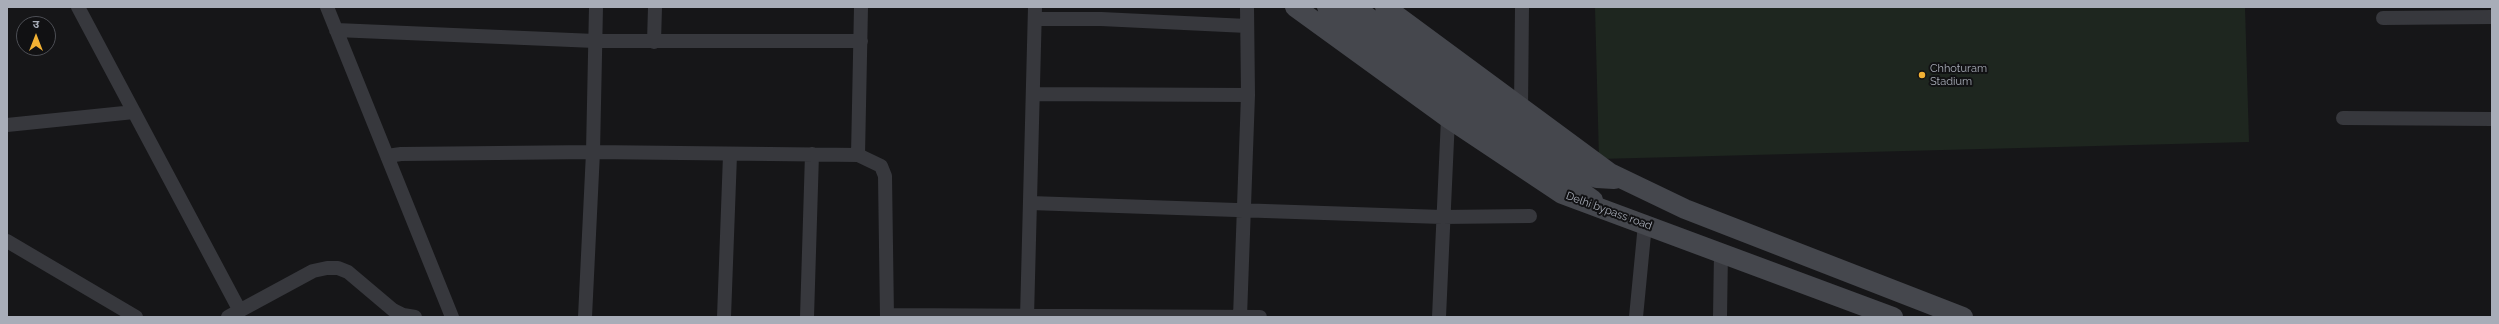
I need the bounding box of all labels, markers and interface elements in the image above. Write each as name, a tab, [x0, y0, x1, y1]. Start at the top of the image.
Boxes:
north arrow	[16, 16, 56, 56]
text: उ	[33, 18, 39, 31]
place label: Chhoturam Stadium	[1930, 62, 1987, 88]
marker: Chhoturam Stadium	[1917, 70, 1927, 80]
street label: Delhi bypass road	[1564, 189, 1654, 233]

